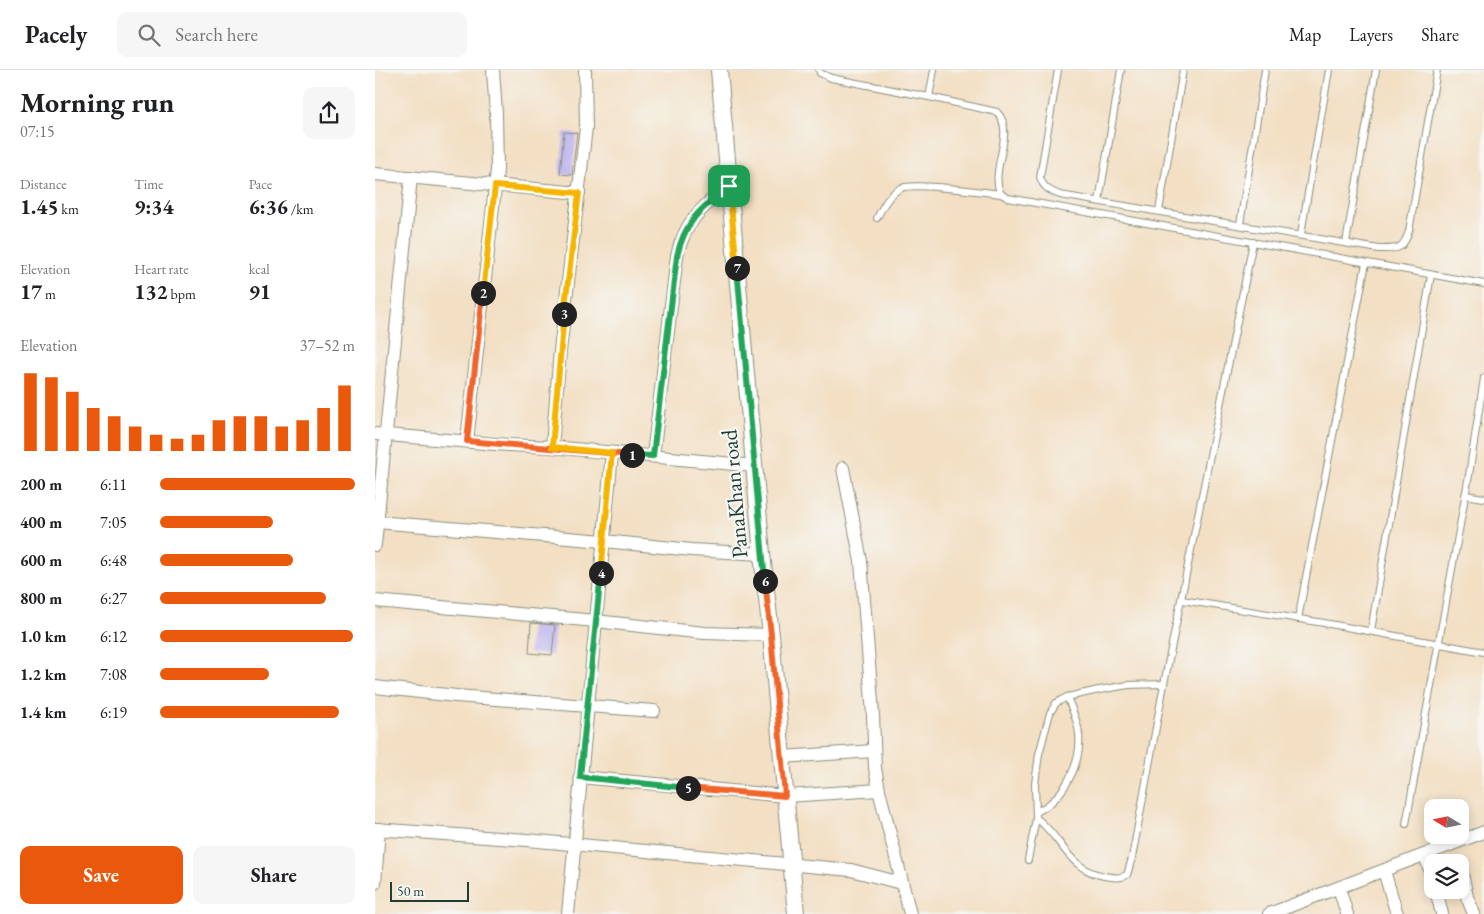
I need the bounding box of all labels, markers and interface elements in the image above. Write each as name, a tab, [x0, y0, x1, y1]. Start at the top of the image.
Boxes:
search box	[117, 12, 467, 57]
text: Pacely	[25, 19, 87, 50]
icon: search	[135, 21, 163, 49]
text: Search here	[175, 22, 258, 47]
text: Map	[1289, 23, 1321, 46]
text: Layers	[1349, 23, 1393, 46]
text: Share	[1421, 23, 1459, 46]
text: Morning run	[20, 84, 174, 120]
button: share	[303, 87, 355, 139]
text: 07:15	[20, 121, 55, 142]
pin	[708, 165, 750, 207]
icon: arrive	[715, 172, 743, 200]
text: Distance	[20, 175, 67, 193]
text: Time	[134, 175, 164, 193]
text: Pace	[249, 175, 272, 193]
text: 1.45	[20, 193, 59, 220]
text: 9:34	[134, 193, 174, 220]
text: 6:36	[249, 193, 288, 220]
text: km	[59, 200, 79, 218]
text: /km	[288, 200, 314, 218]
pin: 7	[725, 256, 749, 280]
text: 7	[734, 259, 741, 277]
text: Elevation	[20, 260, 70, 278]
text: Heart rate	[134, 260, 189, 278]
text: kcal	[249, 260, 270, 278]
text: 17	[20, 278, 42, 305]
text: 132	[134, 278, 168, 305]
text: 91	[249, 278, 271, 305]
pin: 2	[471, 280, 495, 306]
text: 2	[480, 284, 487, 302]
text: m	[42, 285, 56, 303]
text: bpm	[168, 285, 196, 303]
pin: 3	[551, 302, 577, 326]
text: 3	[561, 305, 568, 323]
text: Elevation	[20, 335, 78, 356]
text: 37–52 m	[300, 335, 355, 356]
street label: PanaKhan road	[714, 428, 755, 559]
pin: 1	[619, 442, 645, 468]
text: 1	[629, 446, 636, 464]
text: 200 m	[20, 474, 62, 495]
text: 6:11	[100, 474, 127, 495]
text: 400 m	[20, 512, 62, 533]
text: 7:05	[100, 512, 127, 533]
text: 600 m	[20, 550, 62, 571]
text: 6:48	[100, 550, 127, 571]
pin: 4	[589, 560, 613, 586]
text: 4	[598, 564, 605, 582]
pin: 6	[753, 568, 777, 594]
text: 6	[762, 572, 769, 590]
text: 800 m	[20, 588, 62, 609]
text: 6:27	[100, 588, 127, 609]
text: 1.0 km	[20, 626, 66, 647]
text: 6:12	[100, 626, 127, 647]
text: 1.2 km	[20, 664, 66, 685]
text: 7:08	[100, 664, 127, 685]
text: 1.4 km	[20, 702, 66, 723]
text: 6:19	[100, 702, 127, 723]
pin: 5	[675, 776, 701, 800]
text: 5	[685, 779, 692, 797]
north arrow	[1424, 799, 1469, 844]
map controls	[1424, 799, 1469, 899]
button: Save	[20, 846, 183, 904]
button: Share	[193, 846, 355, 904]
button: layers	[1424, 854, 1469, 899]
scale bar	[390, 879, 469, 902]
text: 50 m	[397, 882, 424, 900]

